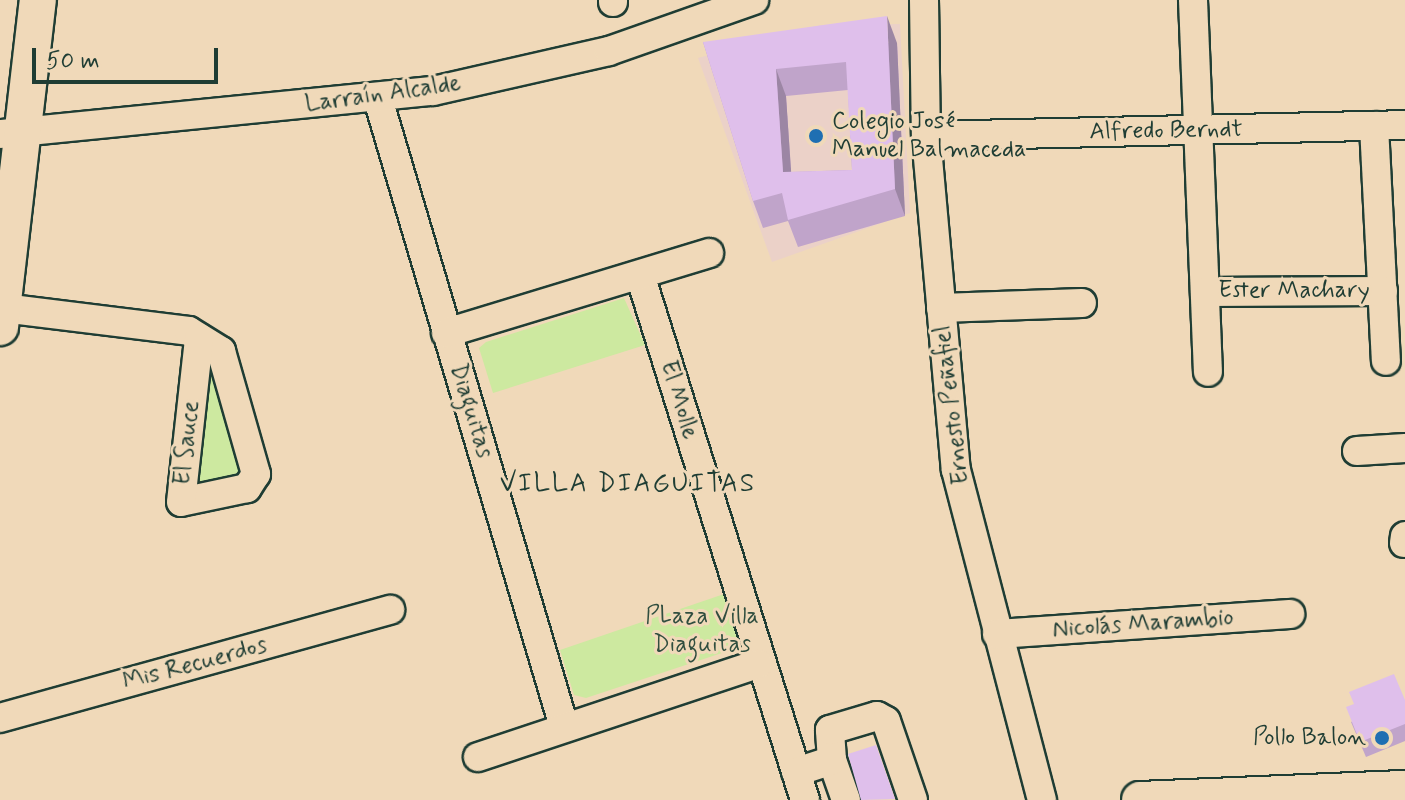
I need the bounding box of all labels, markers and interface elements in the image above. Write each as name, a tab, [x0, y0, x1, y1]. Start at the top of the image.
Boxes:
scale bar	[36, 32, 222, 82]
text: 50 m	[46, 46, 100, 77]
street label: Larraín Alcalde	[304, 69, 462, 119]
place label: Colegio José Manuel Balmaceda	[832, 108, 1026, 164]
street label: Alfredo Berndt	[1088, 115, 1244, 147]
marker: Colegio José Manuel Balmaceda	[807, 127, 825, 145]
street label: Ester Machary	[1219, 277, 1369, 305]
street label: Ernesto Peñafiel	[928, 324, 976, 486]
street label: El Molle	[654, 358, 704, 442]
street label: Diaguitas	[443, 360, 499, 462]
street label: El Sauce	[168, 400, 206, 486]
district label: VILLA DIAGUITAS	[502, 469, 754, 501]
park label: PLaza Villa Diaguitas	[646, 603, 758, 659]
street label: Nicolás Marambio	[1051, 603, 1235, 645]
street label: Mis Recuerdos	[122, 632, 268, 696]
place label: Pollo Balon	[1255, 724, 1366, 752]
marker: Pollo Balon	[1373, 729, 1391, 747]

